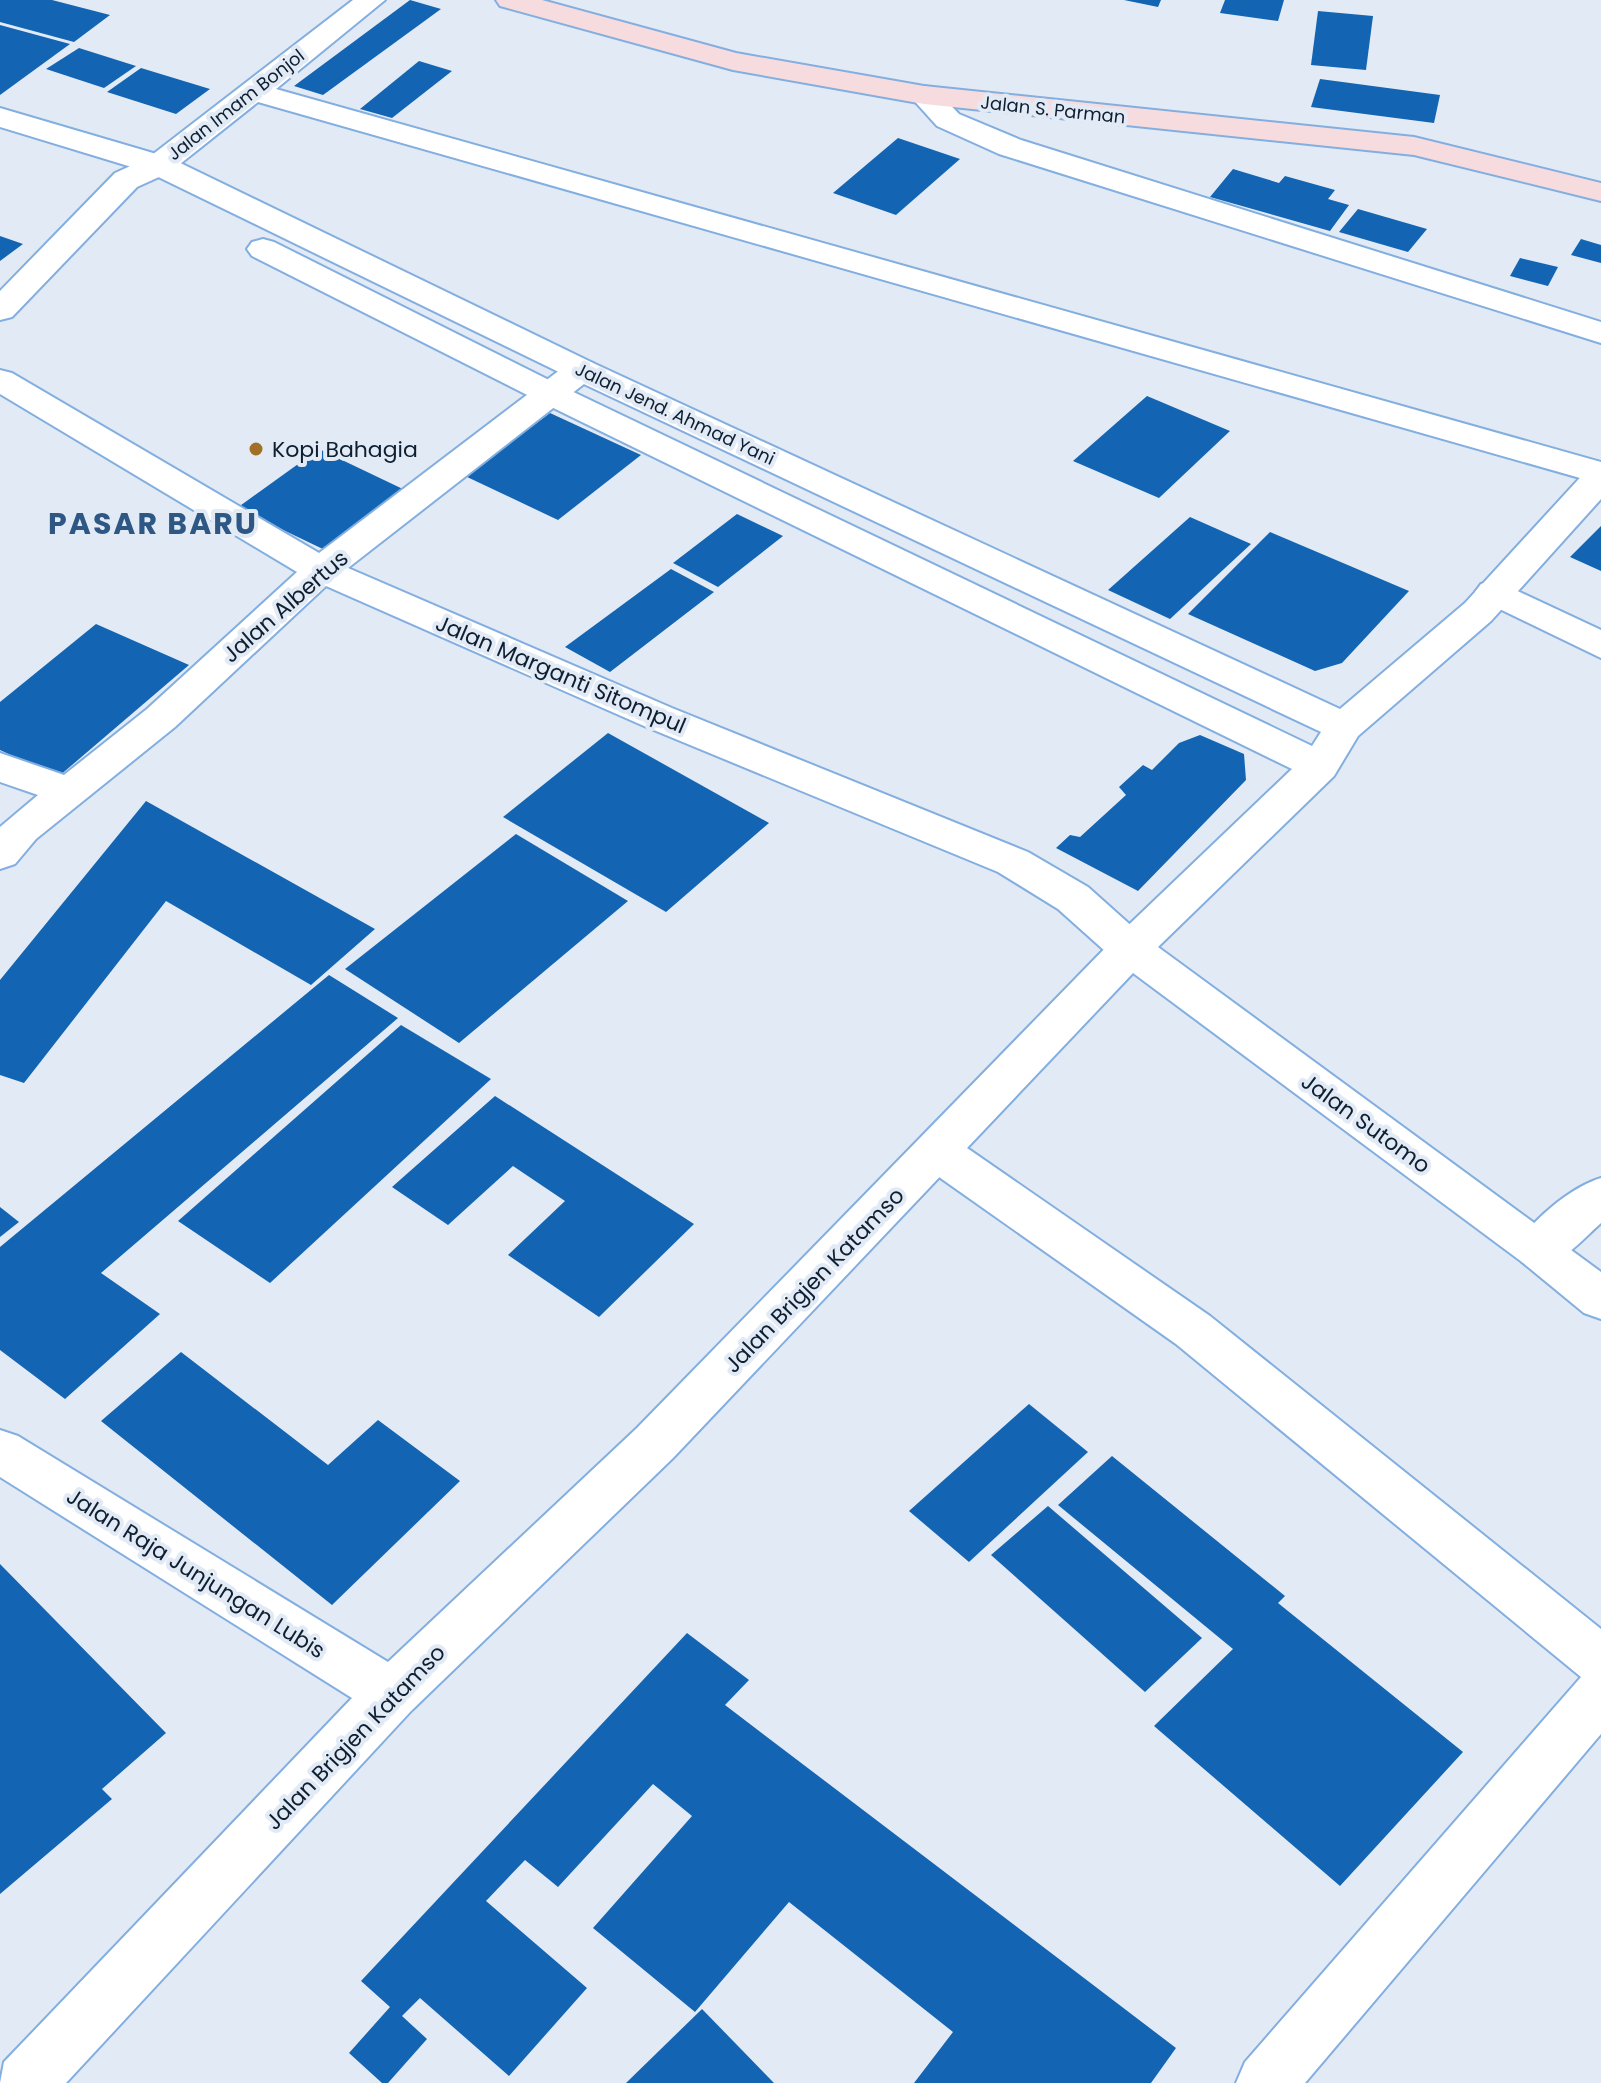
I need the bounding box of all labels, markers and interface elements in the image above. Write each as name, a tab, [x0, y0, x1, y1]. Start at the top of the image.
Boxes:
street label: Jalan Imam Bonjol	[162, 43, 309, 166]
street label: Jalan S. Parman	[979, 89, 1127, 130]
street label: Jalan Jend. Ahmad Yani	[571, 356, 779, 471]
place label: Kopi Bahagia	[272, 434, 418, 465]
marker: Kopi Bahagia	[247, 440, 265, 458]
district label: PASAR BARU	[48, 502, 258, 545]
street label: Jalan Albertus	[216, 543, 355, 670]
street label: Jalan Marganti Sitompul	[431, 608, 691, 741]
street label: Jalan Sutomo	[1295, 1066, 1437, 1181]
street label: Jalan Brigjen Katamso	[717, 1181, 911, 1380]
street label: Jalan Raja Junjungan Lubis	[60, 1481, 331, 1666]
street label: Jalan Brigjen Katamso	[258, 1638, 452, 1837]

